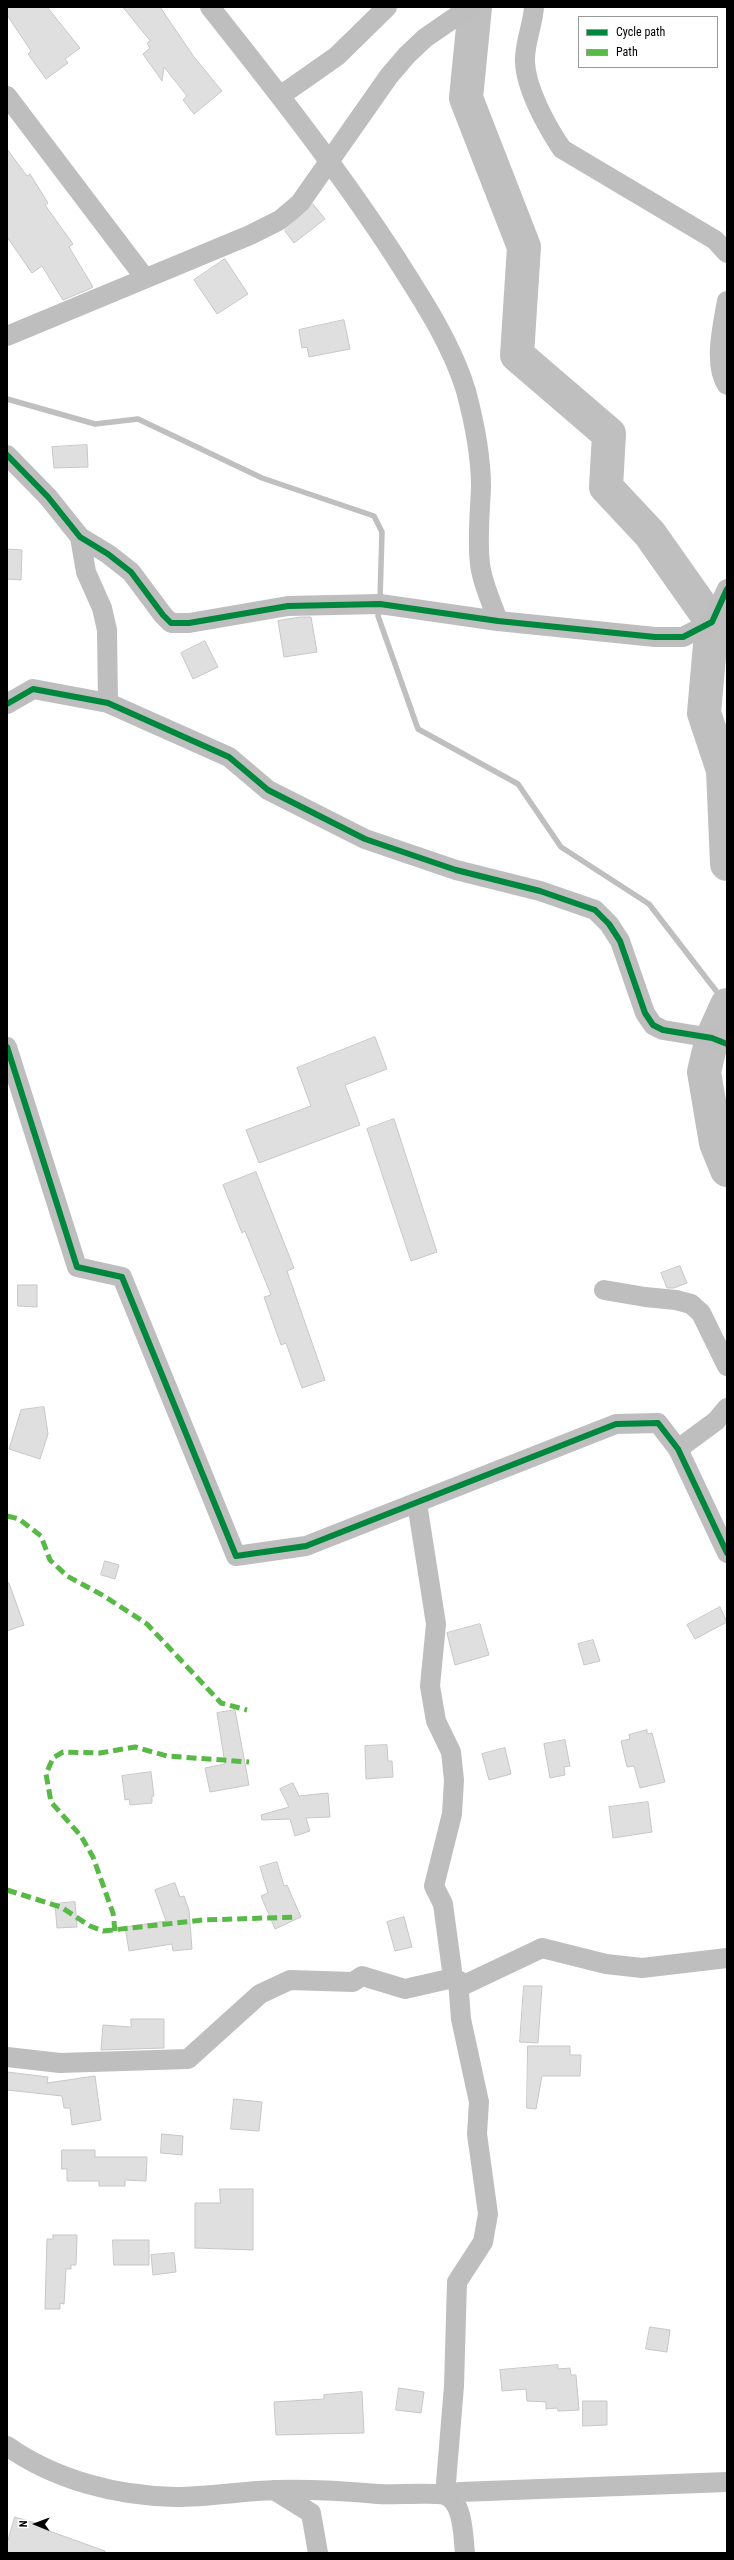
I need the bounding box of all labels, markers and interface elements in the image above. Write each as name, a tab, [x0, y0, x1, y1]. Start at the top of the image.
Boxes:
legend	[578, 16, 718, 68]
text: Cycle path	[616, 25, 665, 39]
text: Path	[616, 45, 638, 59]
north arrow	[16, 2504, 56, 2544]
text: N	[17, 2520, 30, 2527]

